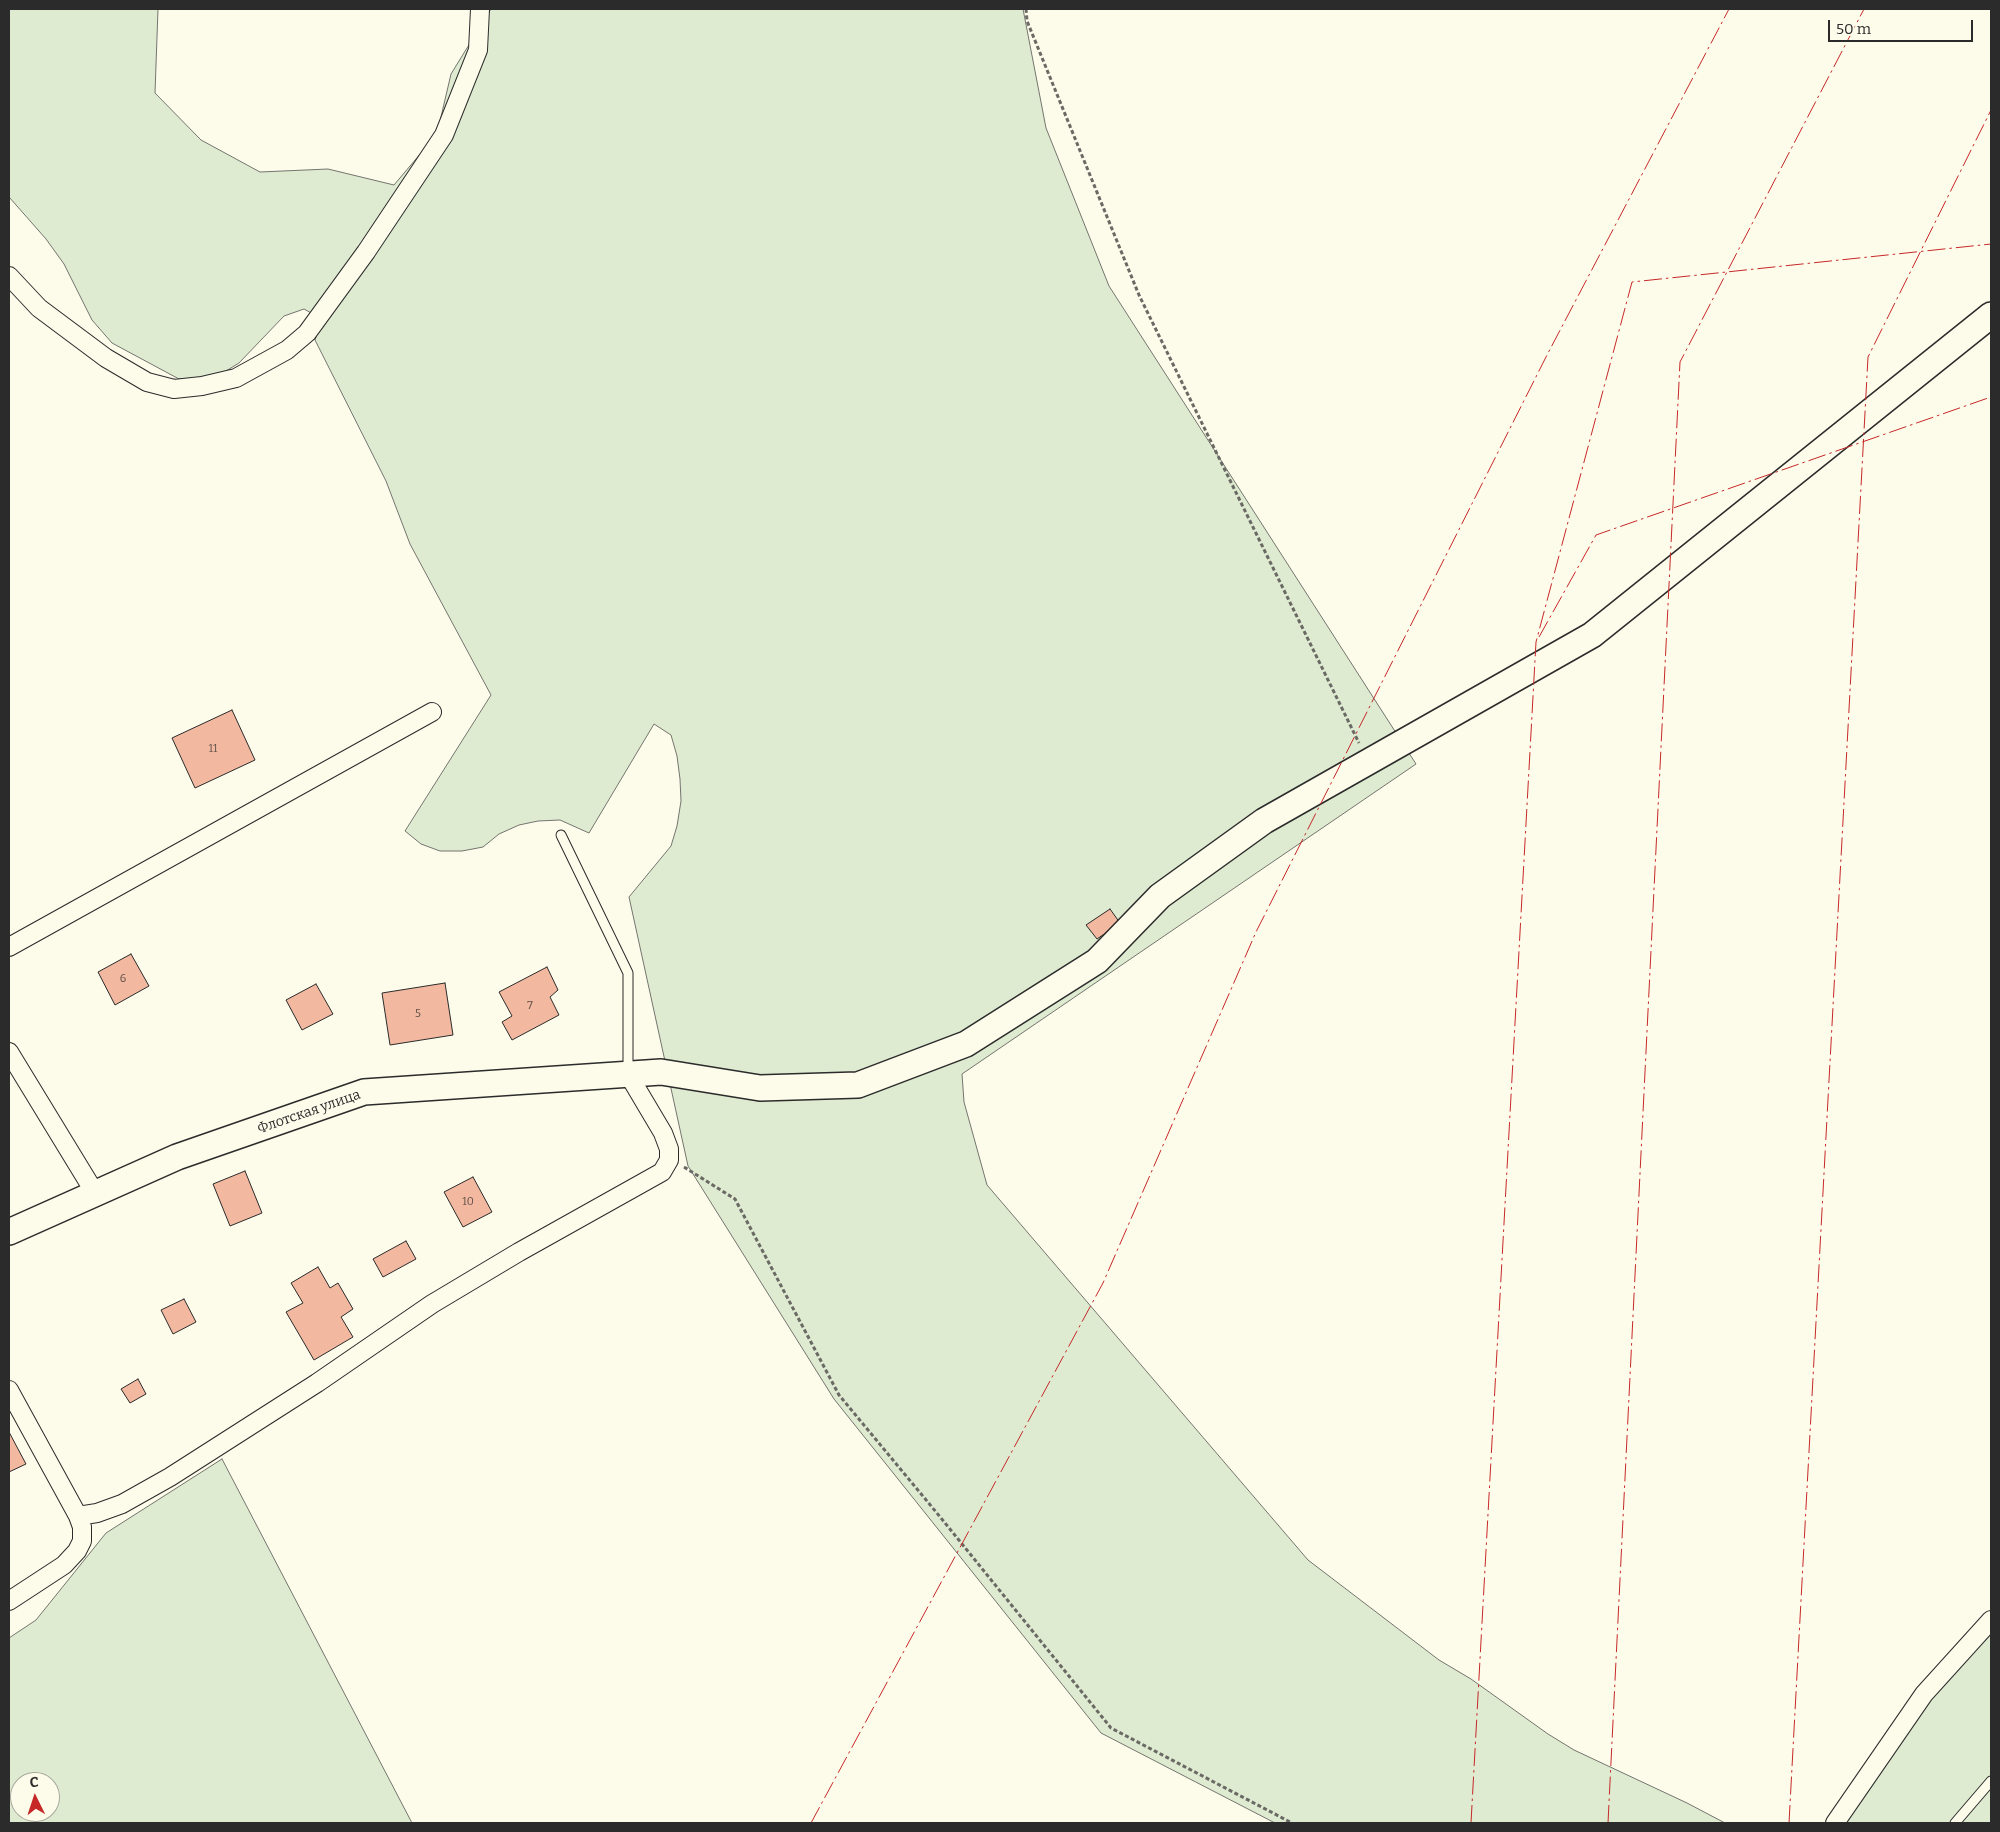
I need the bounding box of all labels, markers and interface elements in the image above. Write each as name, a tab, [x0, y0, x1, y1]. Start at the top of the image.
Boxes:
scale bar	[1830, 10, 1975, 42]
text: 50 m	[1836, 20, 1871, 38]
house number: 11	[209, 742, 217, 756]
house number: 6	[120, 972, 126, 986]
house number: 7	[527, 999, 533, 1013]
house number: 5	[415, 1007, 421, 1021]
street label: Флотская улица	[255, 1086, 363, 1138]
house number: 10	[462, 1195, 474, 1209]
north arrow	[10, 1772, 60, 1822]
text: С	[29, 1774, 39, 1791]

